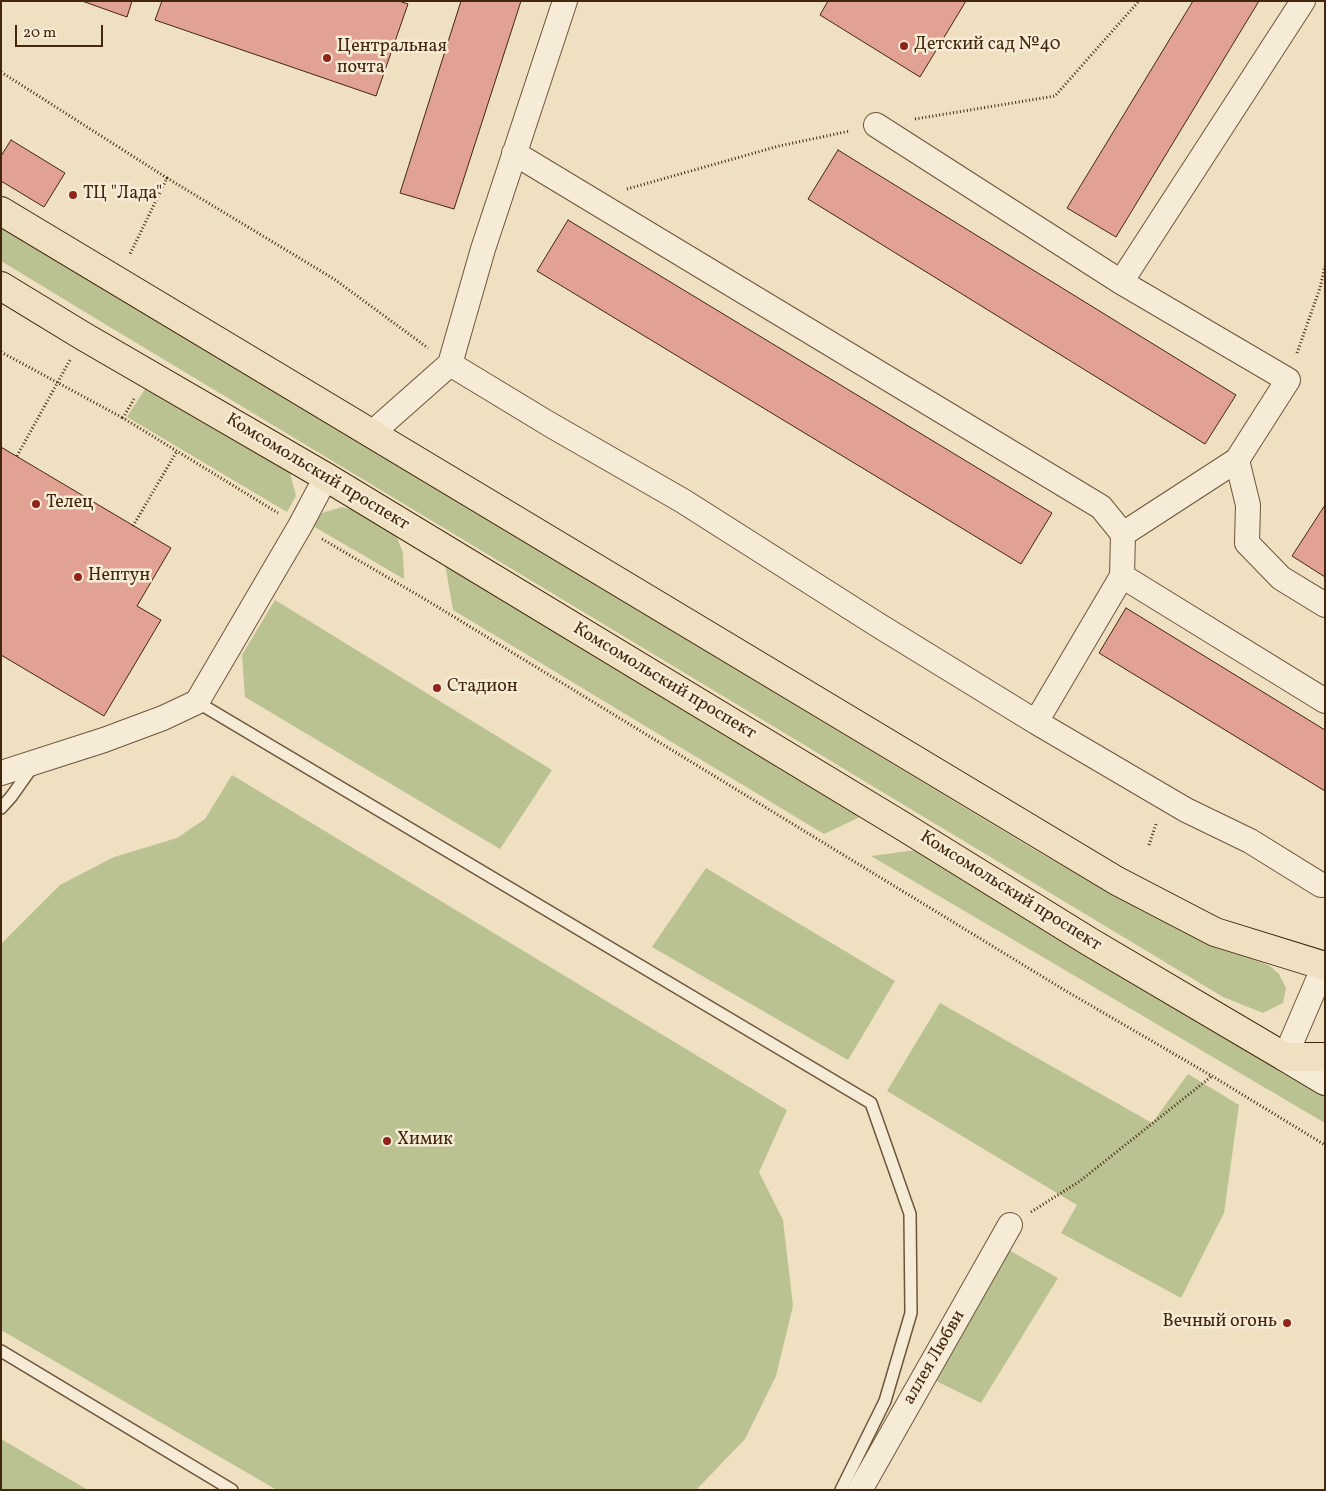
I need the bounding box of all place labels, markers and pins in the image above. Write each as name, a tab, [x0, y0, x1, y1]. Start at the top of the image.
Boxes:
place label: Детский сад №40	[914, 35, 1061, 57]
place label: Центральная почта	[337, 37, 447, 80]
marker: Детский сад №40	[898, 40, 910, 52]
marker: Центральная почта	[321, 52, 333, 64]
place label: ТЦ "Лада"	[83, 184, 162, 206]
marker: ТЦ "Лада"	[67, 189, 79, 201]
place label: Телец	[46, 493, 93, 515]
marker: Телец	[30, 498, 42, 510]
place label: Нептун	[88, 566, 150, 588]
marker: Нептун	[72, 571, 84, 583]
place label: Стадион	[447, 677, 518, 699]
marker: Стадион	[431, 682, 443, 694]
place label: Химик	[397, 1130, 453, 1152]
marker: Химик	[381, 1135, 393, 1147]
place label: Вечный огонь	[1162, 1312, 1277, 1334]
marker: Вечный огонь	[1281, 1317, 1293, 1329]

